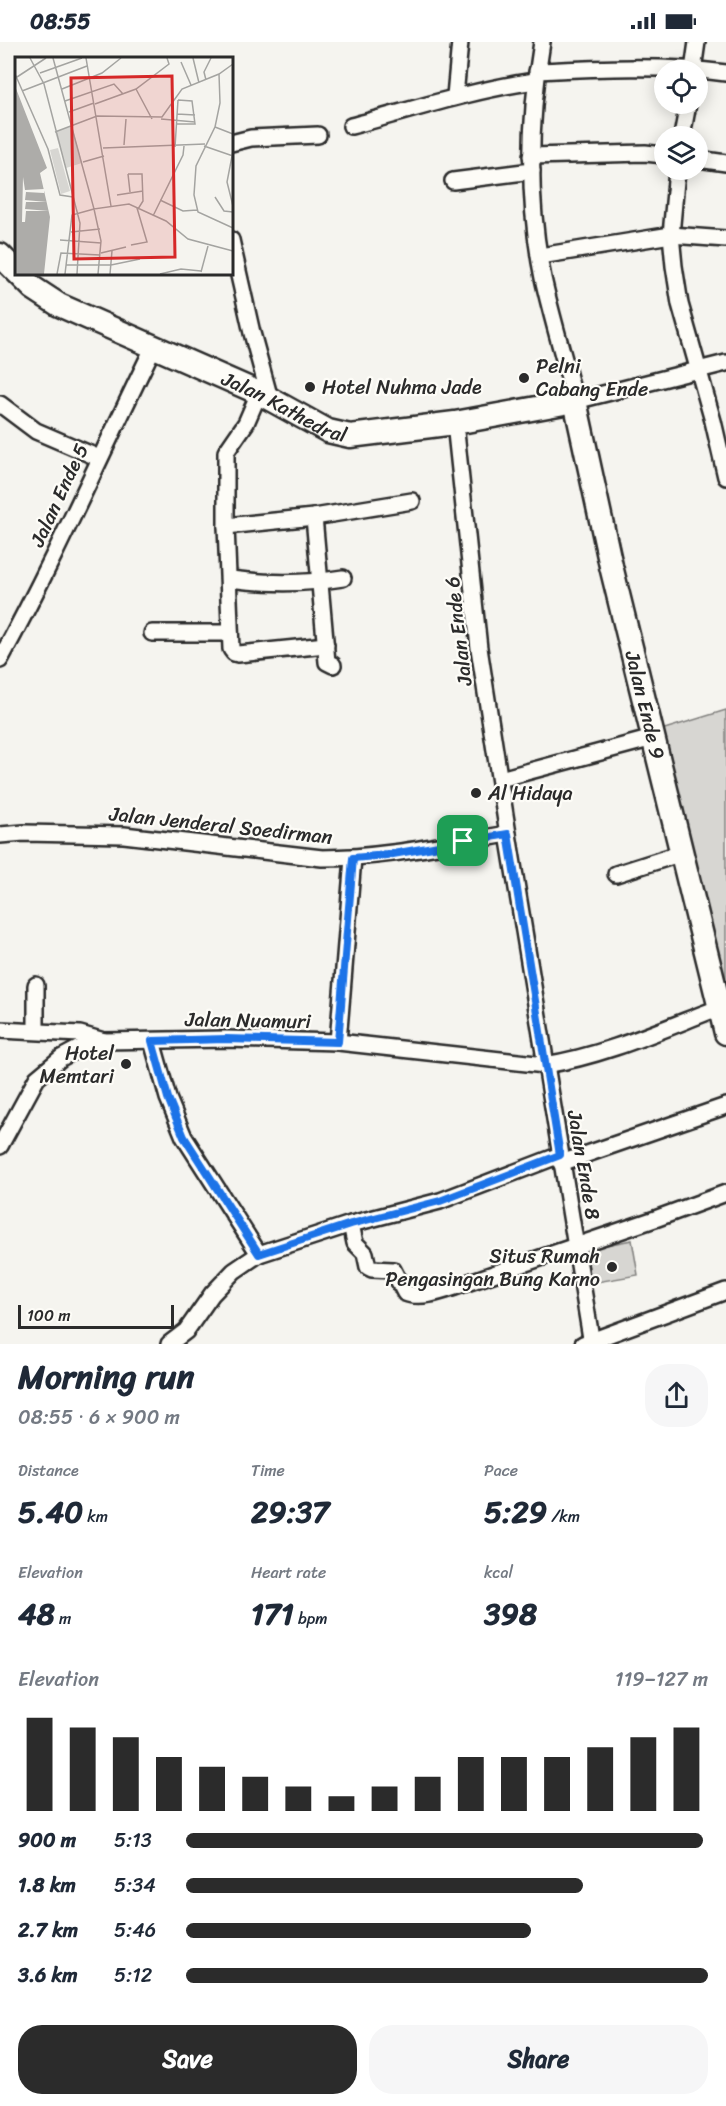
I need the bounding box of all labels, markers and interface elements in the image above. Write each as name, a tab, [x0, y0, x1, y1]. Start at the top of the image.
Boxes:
text: 08:55	[30, 2, 91, 41]
inset map	[15, 57, 232, 274]
map controls	[654, 60, 708, 180]
button: locate	[654, 60, 708, 114]
button: layers	[654, 126, 708, 180]
place label: Pelni Cabang Ende	[536, 349, 648, 407]
street label: Jalan Kathedral	[215, 361, 351, 453]
place label: Hotel Nuhma Jade	[322, 370, 482, 405]
marker: Pelni Cabang Ende	[517, 371, 531, 385]
marker: Hotel Nuhma Jade	[303, 380, 317, 394]
street label: Jalan Ende 5	[20, 438, 99, 554]
street label: Jalan Ende 6	[434, 574, 483, 689]
street label: Jalan Ende 9	[614, 646, 675, 763]
place label: Al Hidaya	[487, 776, 573, 811]
marker: Al Hidaya	[469, 786, 483, 800]
street label: Jalan Jenderal Soedirman	[107, 796, 334, 855]
pin	[437, 815, 488, 866]
icon: arrive	[446, 824, 479, 857]
street label: Jalan Nuamuri	[184, 1002, 312, 1039]
place label: Hotel Memtari	[40, 1036, 115, 1094]
marker: Hotel Memtari	[119, 1057, 133, 1071]
street label: Jalan Ende 8	[557, 1107, 610, 1223]
place label: Situs Rumah Pengasingan Bung Karno	[385, 1239, 600, 1297]
marker: Situs Rumah Pengasingan Bung Karno	[605, 1260, 619, 1274]
text: 100 m	[27, 1301, 71, 1330]
scale bar	[18, 1302, 174, 1330]
text: Morning run	[18, 1348, 194, 1406]
button: share	[645, 1364, 708, 1427]
text: 08:55 · 6 × 900 m	[18, 1400, 180, 1435]
text: Distance	[18, 1456, 79, 1485]
text: Time	[251, 1456, 285, 1485]
text: Pace	[484, 1456, 518, 1485]
text: 5.40	[18, 1485, 83, 1539]
text: 29:37	[251, 1485, 329, 1539]
text: 5:29	[484, 1485, 547, 1539]
text: km	[83, 1502, 108, 1531]
text: /km	[547, 1502, 580, 1531]
text: Elevation	[18, 1558, 83, 1587]
text: Heart rate	[251, 1558, 326, 1587]
text: kcal	[484, 1558, 513, 1587]
text: 48	[18, 1587, 55, 1641]
text: 171	[251, 1587, 294, 1641]
text: 398	[484, 1587, 537, 1641]
text: m	[55, 1604, 71, 1633]
text: bpm	[294, 1604, 328, 1633]
text: Elevation	[18, 1662, 99, 1697]
text: 119–127 m	[615, 1662, 708, 1697]
text: 900 m	[18, 1823, 76, 1858]
text: 5:13	[114, 1823, 152, 1858]
text: 1.8 km	[18, 1868, 76, 1903]
text: 5:34	[114, 1868, 156, 1903]
text: 2.7 km	[18, 1913, 78, 1948]
text: 5:46	[114, 1913, 156, 1948]
text: 3.6 km	[18, 1958, 78, 1993]
text: 5:12	[114, 1958, 152, 1993]
button: Save	[18, 2025, 357, 2094]
button: Share	[369, 2025, 708, 2094]

